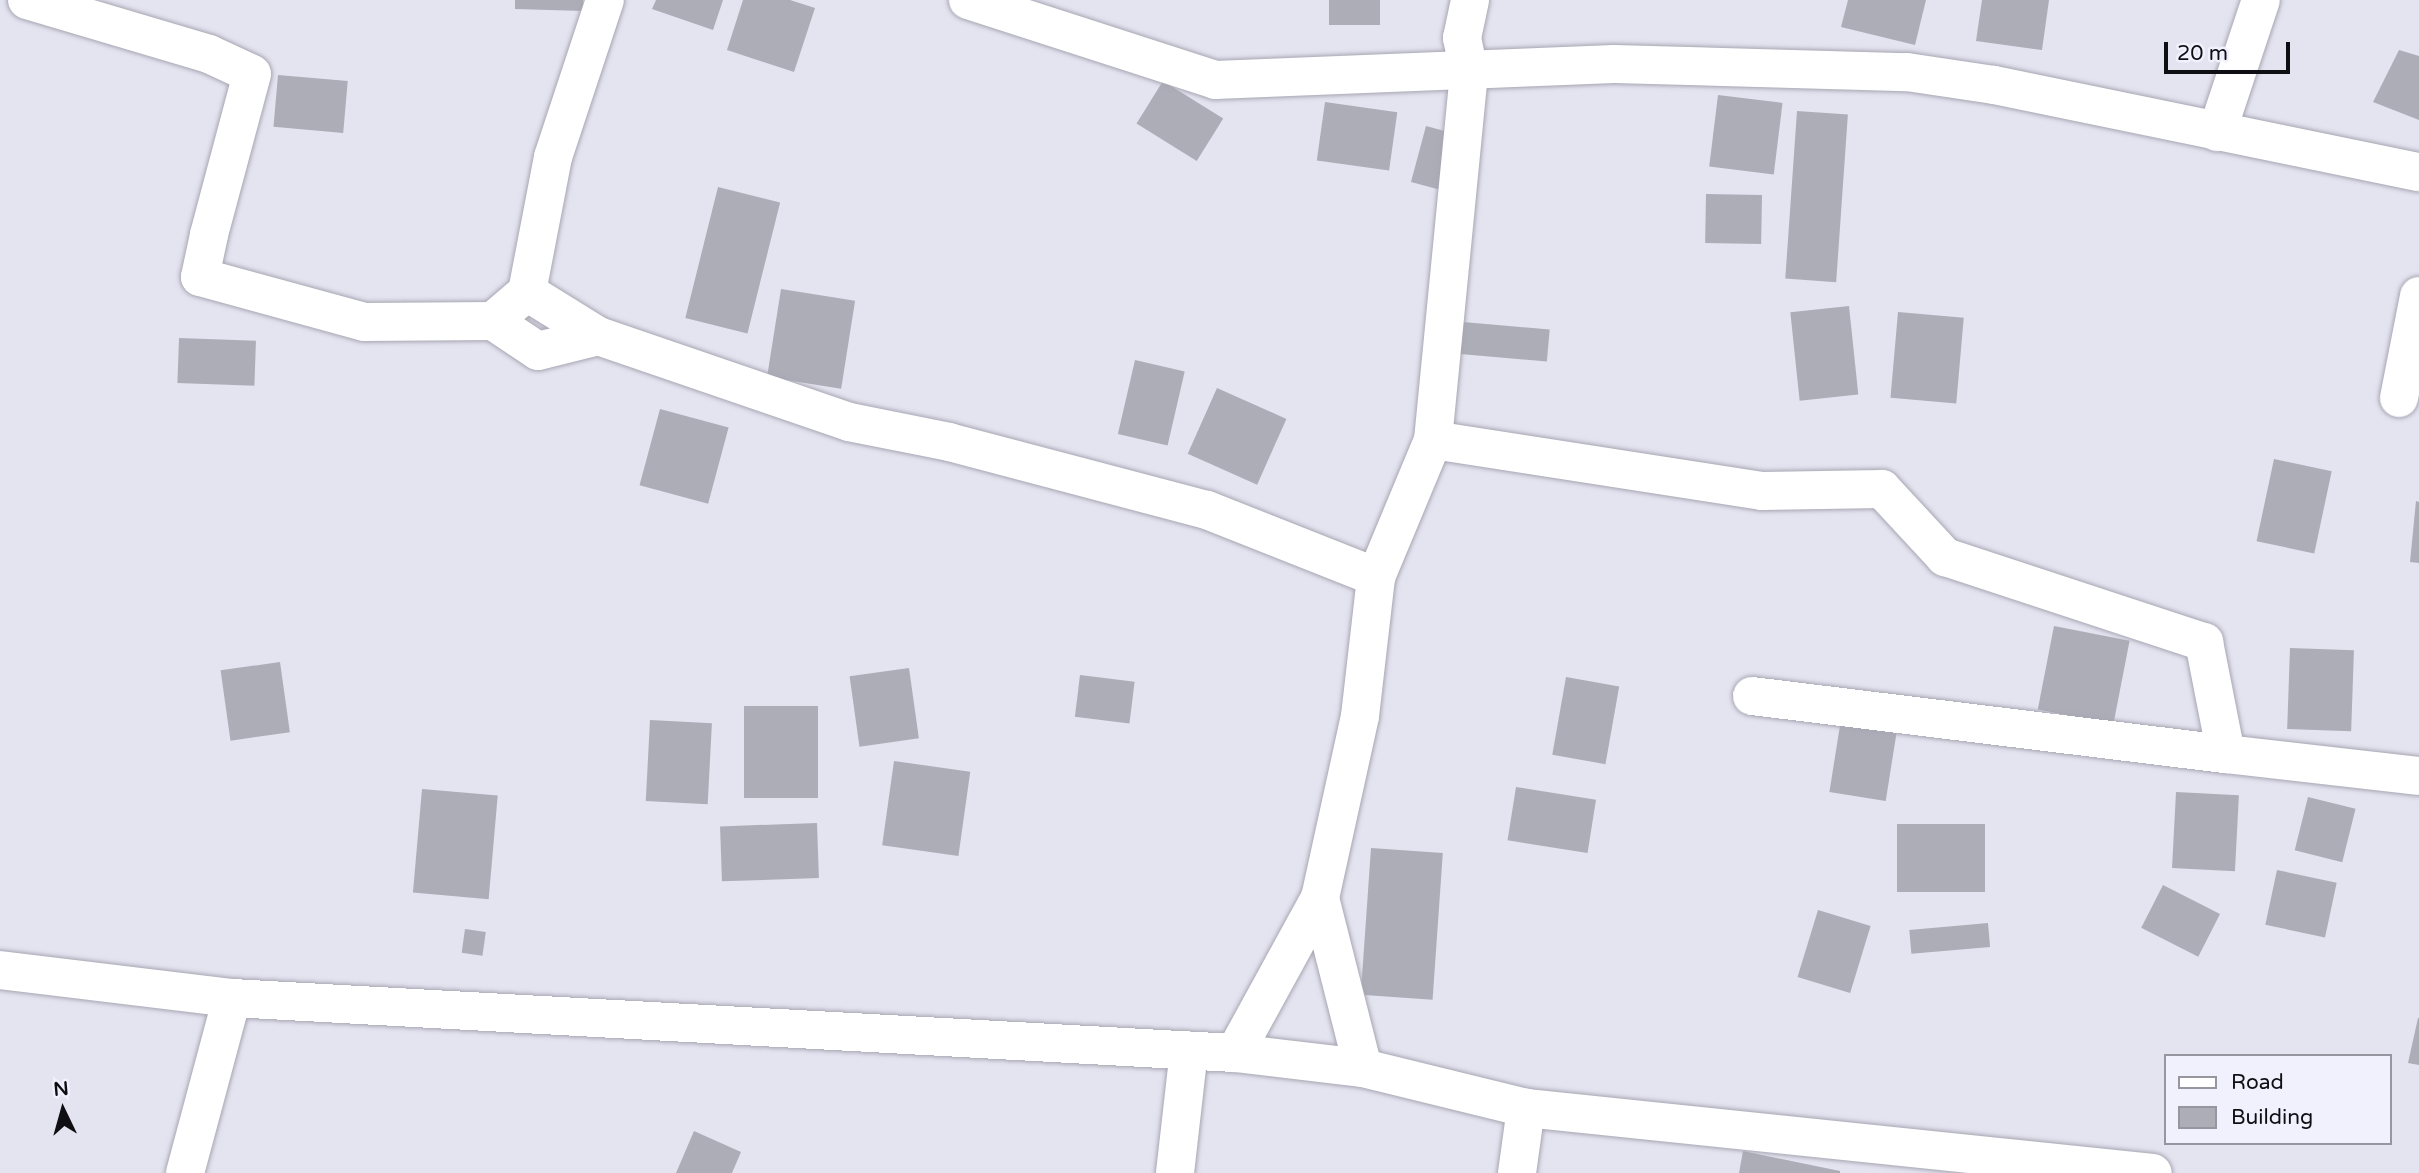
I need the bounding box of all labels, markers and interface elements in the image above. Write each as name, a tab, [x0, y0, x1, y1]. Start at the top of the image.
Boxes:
scale bar	[2167, 28, 2293, 72]
text: 20 m	[2177, 41, 2228, 66]
legend	[2164, 1054, 2391, 1145]
text: Road	[2231, 1070, 2284, 1095]
north arrow	[28, 1075, 98, 1145]
text: N	[53, 1077, 70, 1101]
text: Building	[2231, 1105, 2313, 1130]

